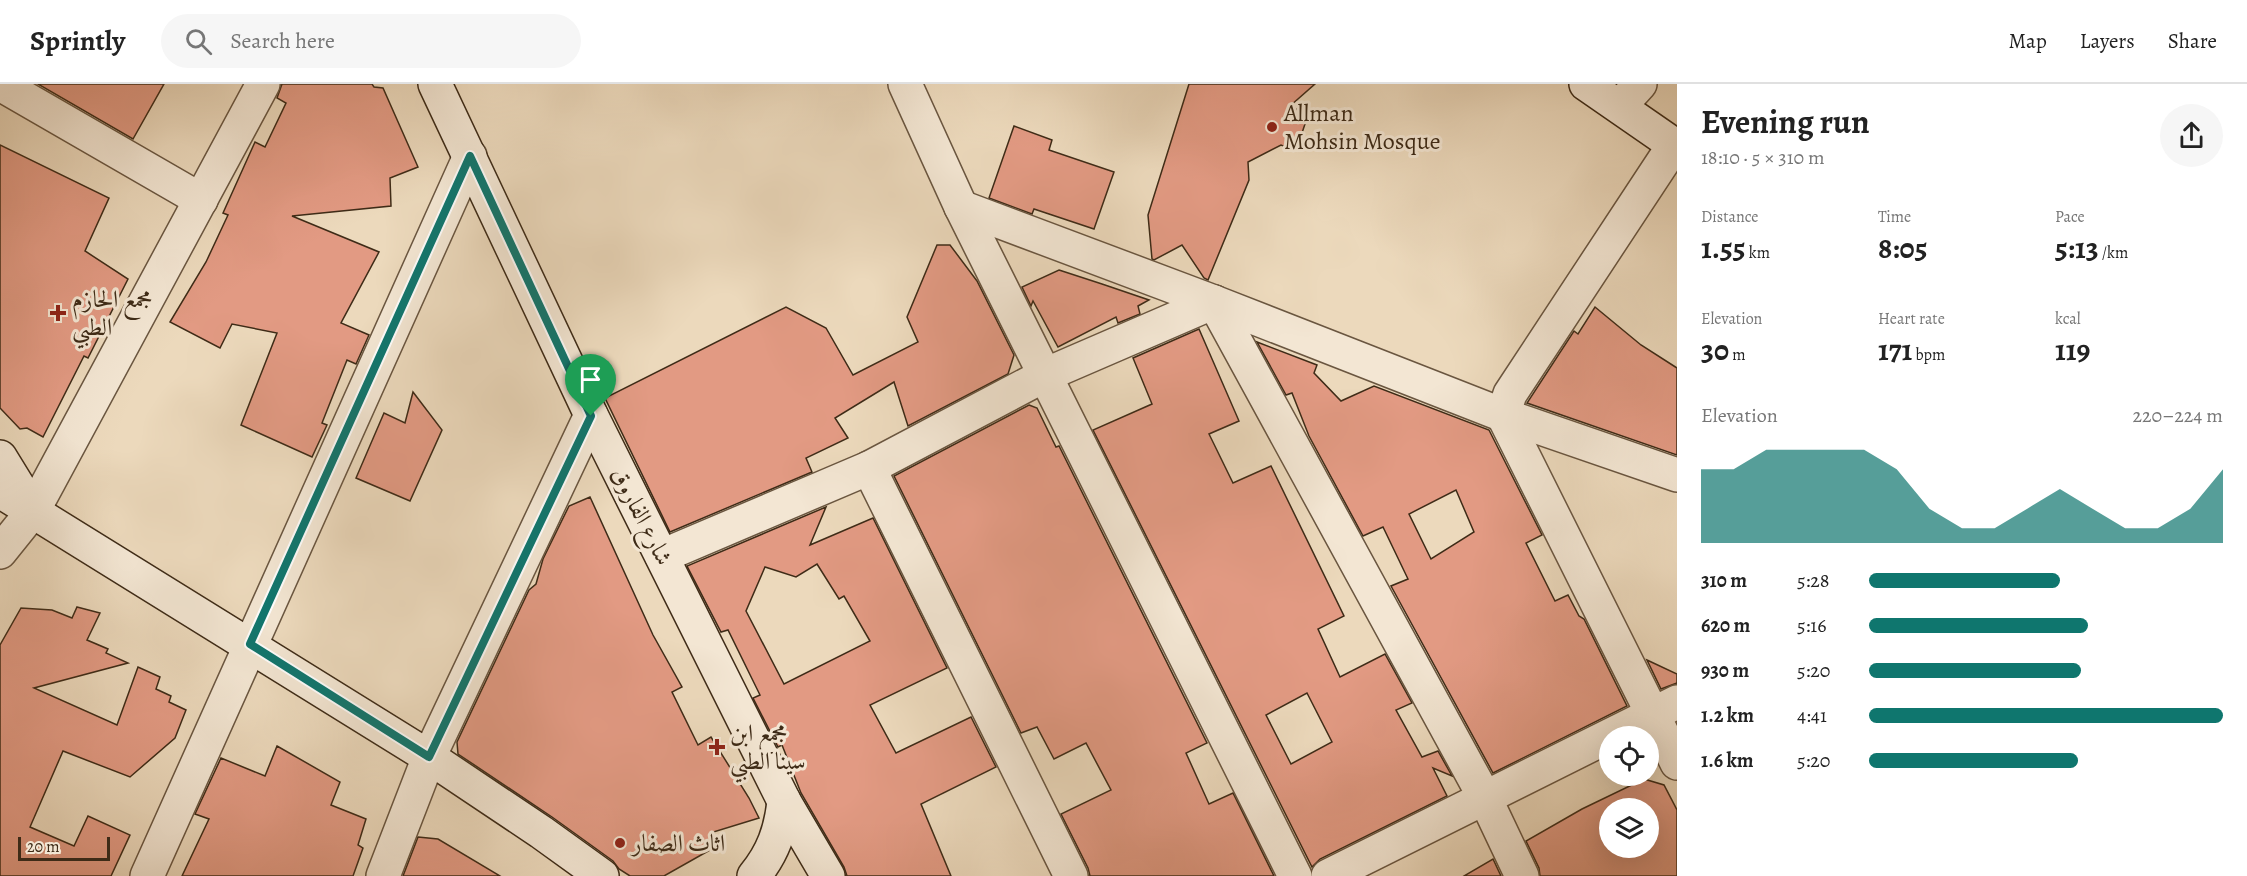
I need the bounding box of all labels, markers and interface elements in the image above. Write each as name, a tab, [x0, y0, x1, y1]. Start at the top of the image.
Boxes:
search box	[161, 14, 581, 68]
text: Sprintly	[30, 22, 125, 60]
icon: search	[182, 25, 215, 58]
text: Search here	[230, 26, 335, 56]
text: Map	[2008, 27, 2047, 55]
text: Layers	[2080, 27, 2135, 55]
text: Share	[2168, 27, 2217, 55]
place label: Allman Mohsin Mosque	[1283, 97, 1441, 157]
text: Evening run	[1701, 99, 1870, 144]
button: share	[2160, 104, 2223, 167]
marker: Allman Mohsin Mosque	[1265, 120, 1279, 134]
text: 18:10 · 5 × 310 m	[1701, 144, 1825, 171]
text: Distance	[1701, 206, 1758, 228]
text: Time	[1878, 206, 1911, 228]
text: Pace	[2055, 206, 2085, 228]
text: 1.55	[1701, 228, 1746, 268]
text: 8:05	[1878, 228, 1927, 268]
text: 5:13	[2055, 228, 2099, 268]
text: km	[1746, 242, 1770, 264]
text: /km	[2099, 242, 2128, 264]
place label: مجمع الحازم الطبي	[72, 283, 152, 349]
marker: مجمع الحازم الطبي	[49, 304, 67, 322]
text: Elevation	[1701, 308, 1762, 330]
text: Heart rate	[1878, 308, 1945, 330]
text: kcal	[2055, 308, 2081, 330]
text: 30	[1701, 330, 1729, 370]
text: 171	[1878, 330, 1912, 370]
text: 119	[2055, 330, 2090, 370]
text: m	[1729, 344, 1745, 366]
text: bpm	[1912, 344, 1945, 366]
pin	[565, 354, 616, 416]
icon: arrive	[574, 363, 607, 396]
text: Elevation	[1701, 402, 1778, 429]
text: 220–224 m	[2133, 402, 2223, 429]
street label: شارع الفاروق	[600, 461, 680, 572]
text: 310 m	[1701, 567, 1747, 594]
text: 5:28	[1797, 567, 1830, 594]
text: 620 m	[1701, 612, 1750, 639]
text: 5:16	[1797, 612, 1826, 639]
text: 930 m	[1701, 657, 1749, 684]
text: 5:20	[1797, 657, 1831, 684]
text: 1.2 km	[1701, 702, 1754, 729]
text: 4:41	[1797, 702, 1827, 729]
place label: مجمع ابن سينا الطبي	[730, 717, 806, 783]
map controls	[1599, 726, 1659, 858]
button: locate	[1599, 726, 1659, 786]
marker: مجمع ابن سينا الطبي	[708, 738, 726, 756]
text: 1.6 km	[1701, 747, 1754, 774]
text: 5:20	[1797, 747, 1831, 774]
button: layers	[1599, 798, 1659, 858]
place label: اثاث الصفار	[630, 827, 725, 859]
scale bar	[18, 834, 110, 862]
text: 20 m	[27, 836, 60, 858]
marker: اثاث الصفار	[613, 836, 627, 850]

